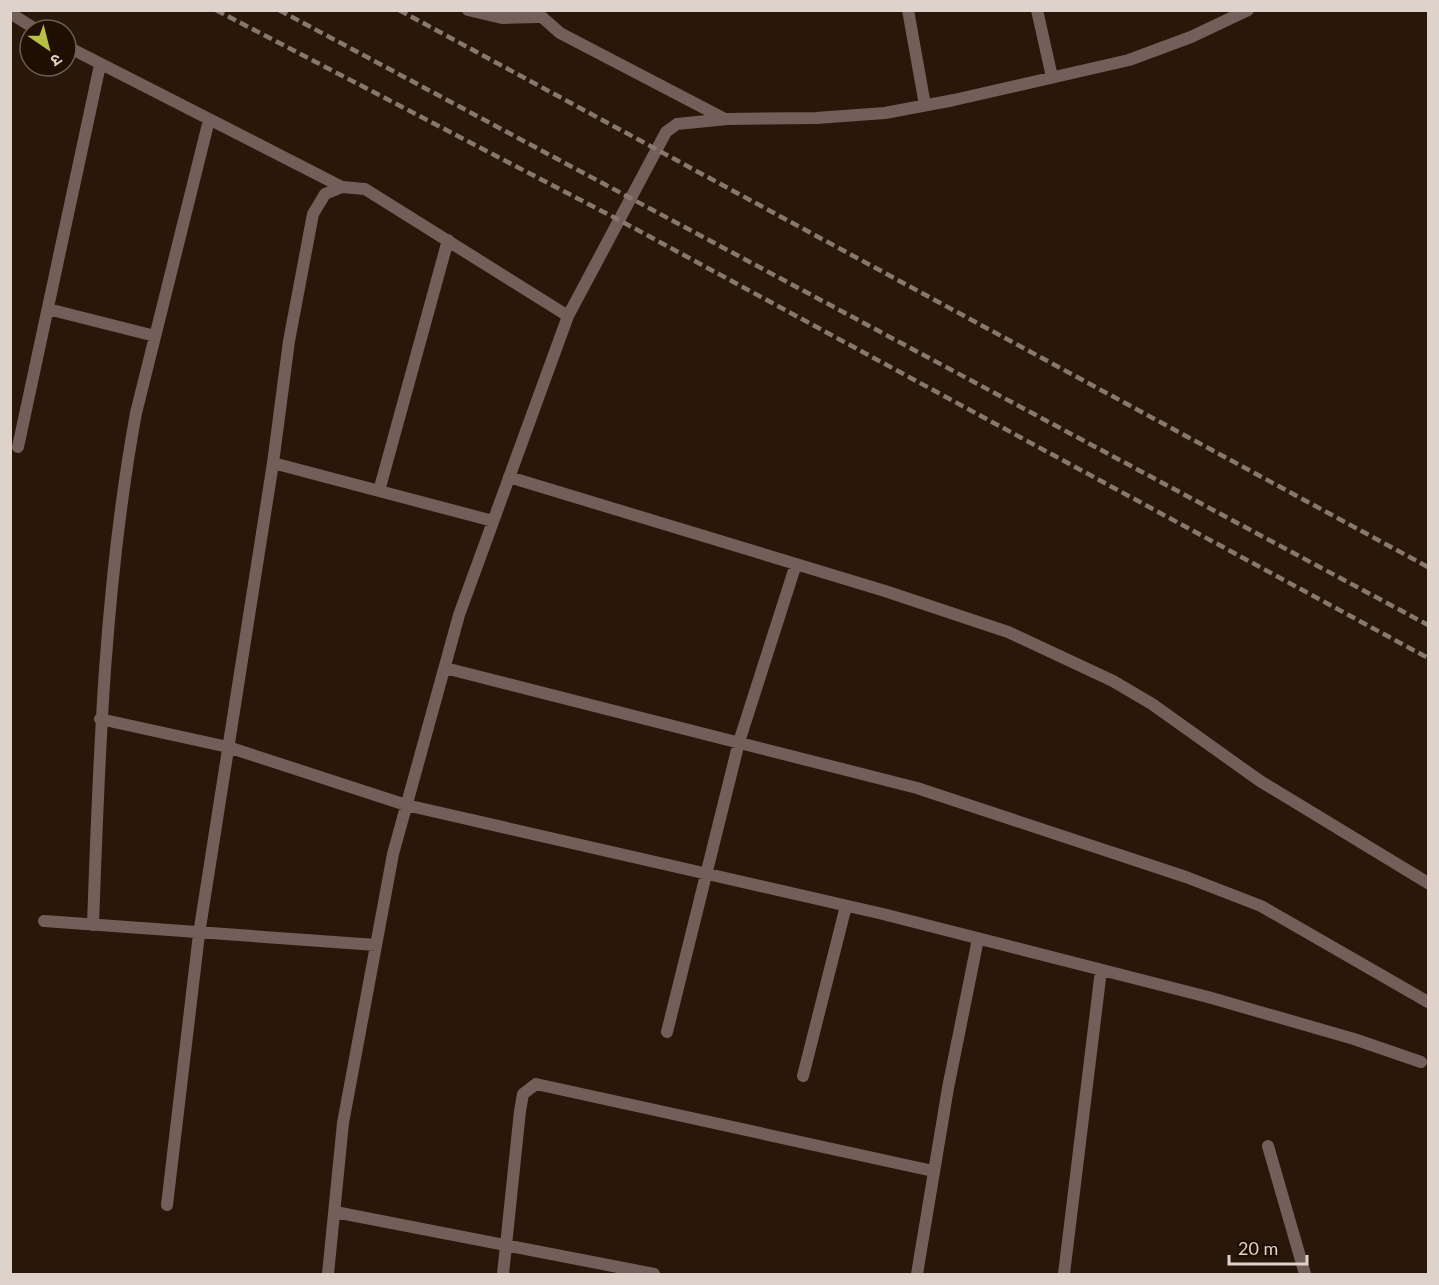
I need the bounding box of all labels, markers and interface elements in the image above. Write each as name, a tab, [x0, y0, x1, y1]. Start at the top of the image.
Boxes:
north arrow	[18, 18, 78, 78]
text: उ	[47, 50, 66, 72]
scale bar	[1229, 1228, 1307, 1266]
text: 20 m	[1238, 1237, 1278, 1259]

